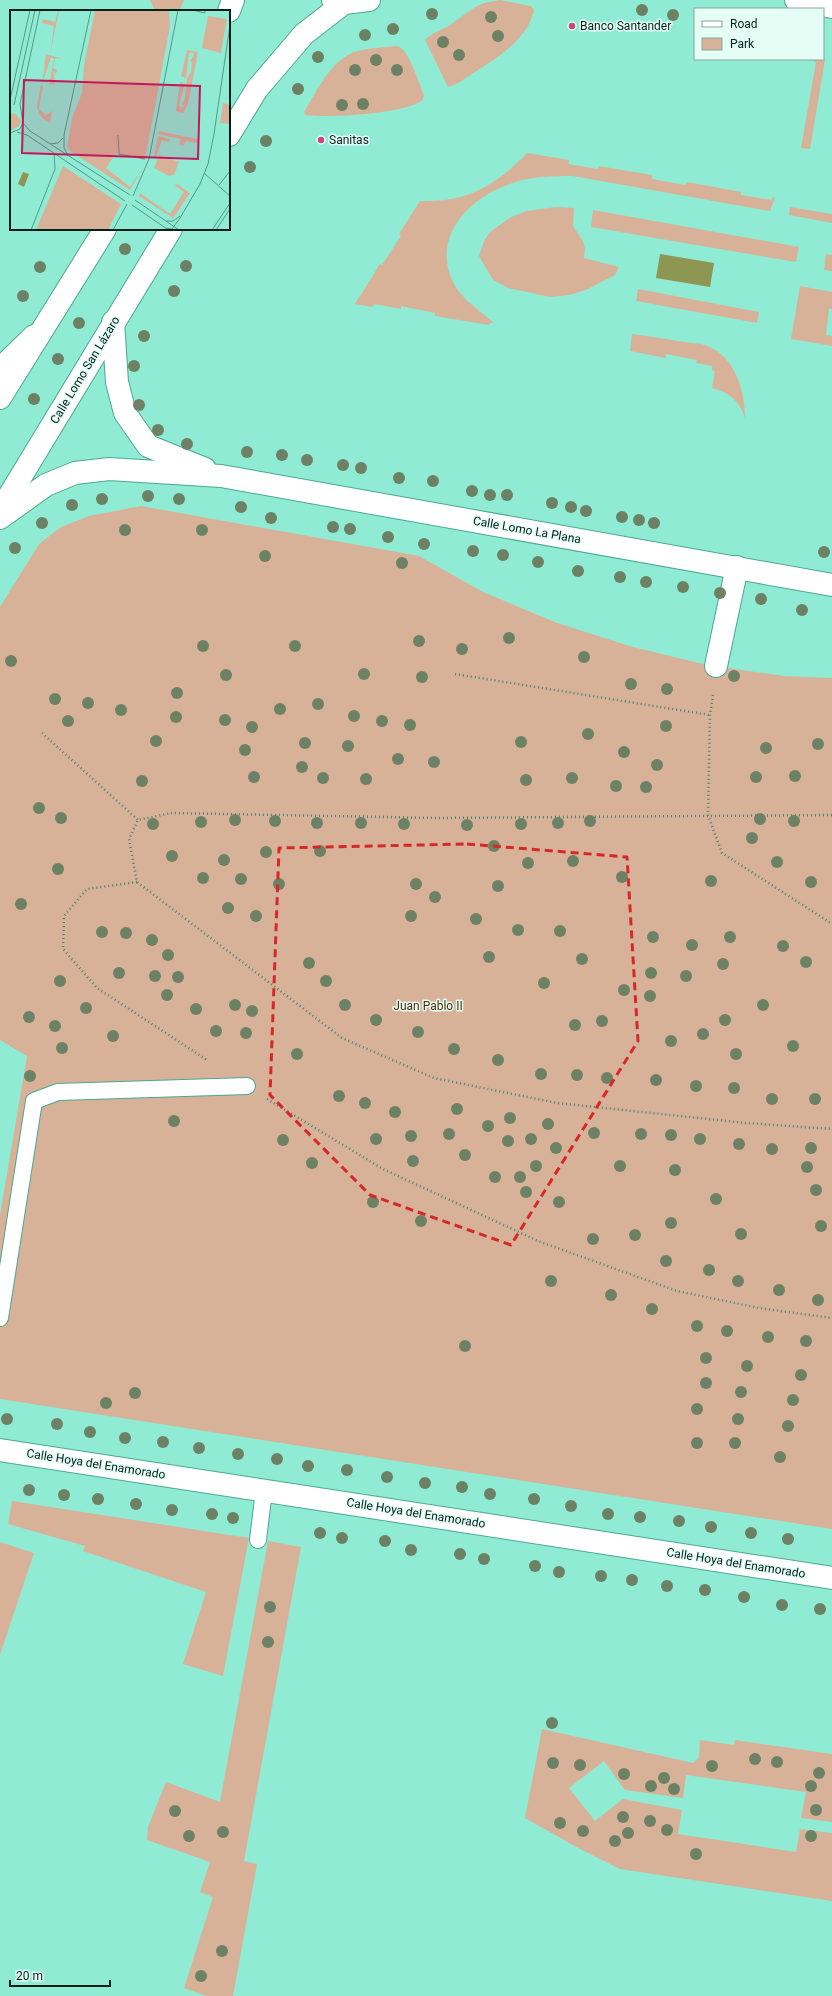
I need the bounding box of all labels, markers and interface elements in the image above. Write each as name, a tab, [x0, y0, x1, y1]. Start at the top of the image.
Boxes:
legend	[694, 8, 824, 60]
inset map	[10, 10, 230, 230]
text: Road	[730, 17, 758, 31]
place label: Banco Santander	[580, 19, 671, 33]
marker: Banco Santander	[567, 21, 577, 31]
text: Park	[730, 37, 755, 51]
place label: Sanitas	[329, 133, 369, 147]
marker: Sanitas	[316, 135, 326, 145]
street label: Calle Lomo San Lázaro	[47, 314, 123, 426]
street label: Calle Lomo La Plana	[472, 514, 582, 546]
park label: Juan Pablo II	[393, 999, 463, 1013]
street label: Calle Hoya del Enamorado	[26, 1446, 167, 1482]
street label: Calle Hoya del Enamorado	[346, 1495, 487, 1531]
street label: Calle Hoya del Enamorado	[666, 1545, 807, 1581]
scale bar	[10, 1962, 110, 1988]
text: 20 m	[16, 1969, 43, 1983]

